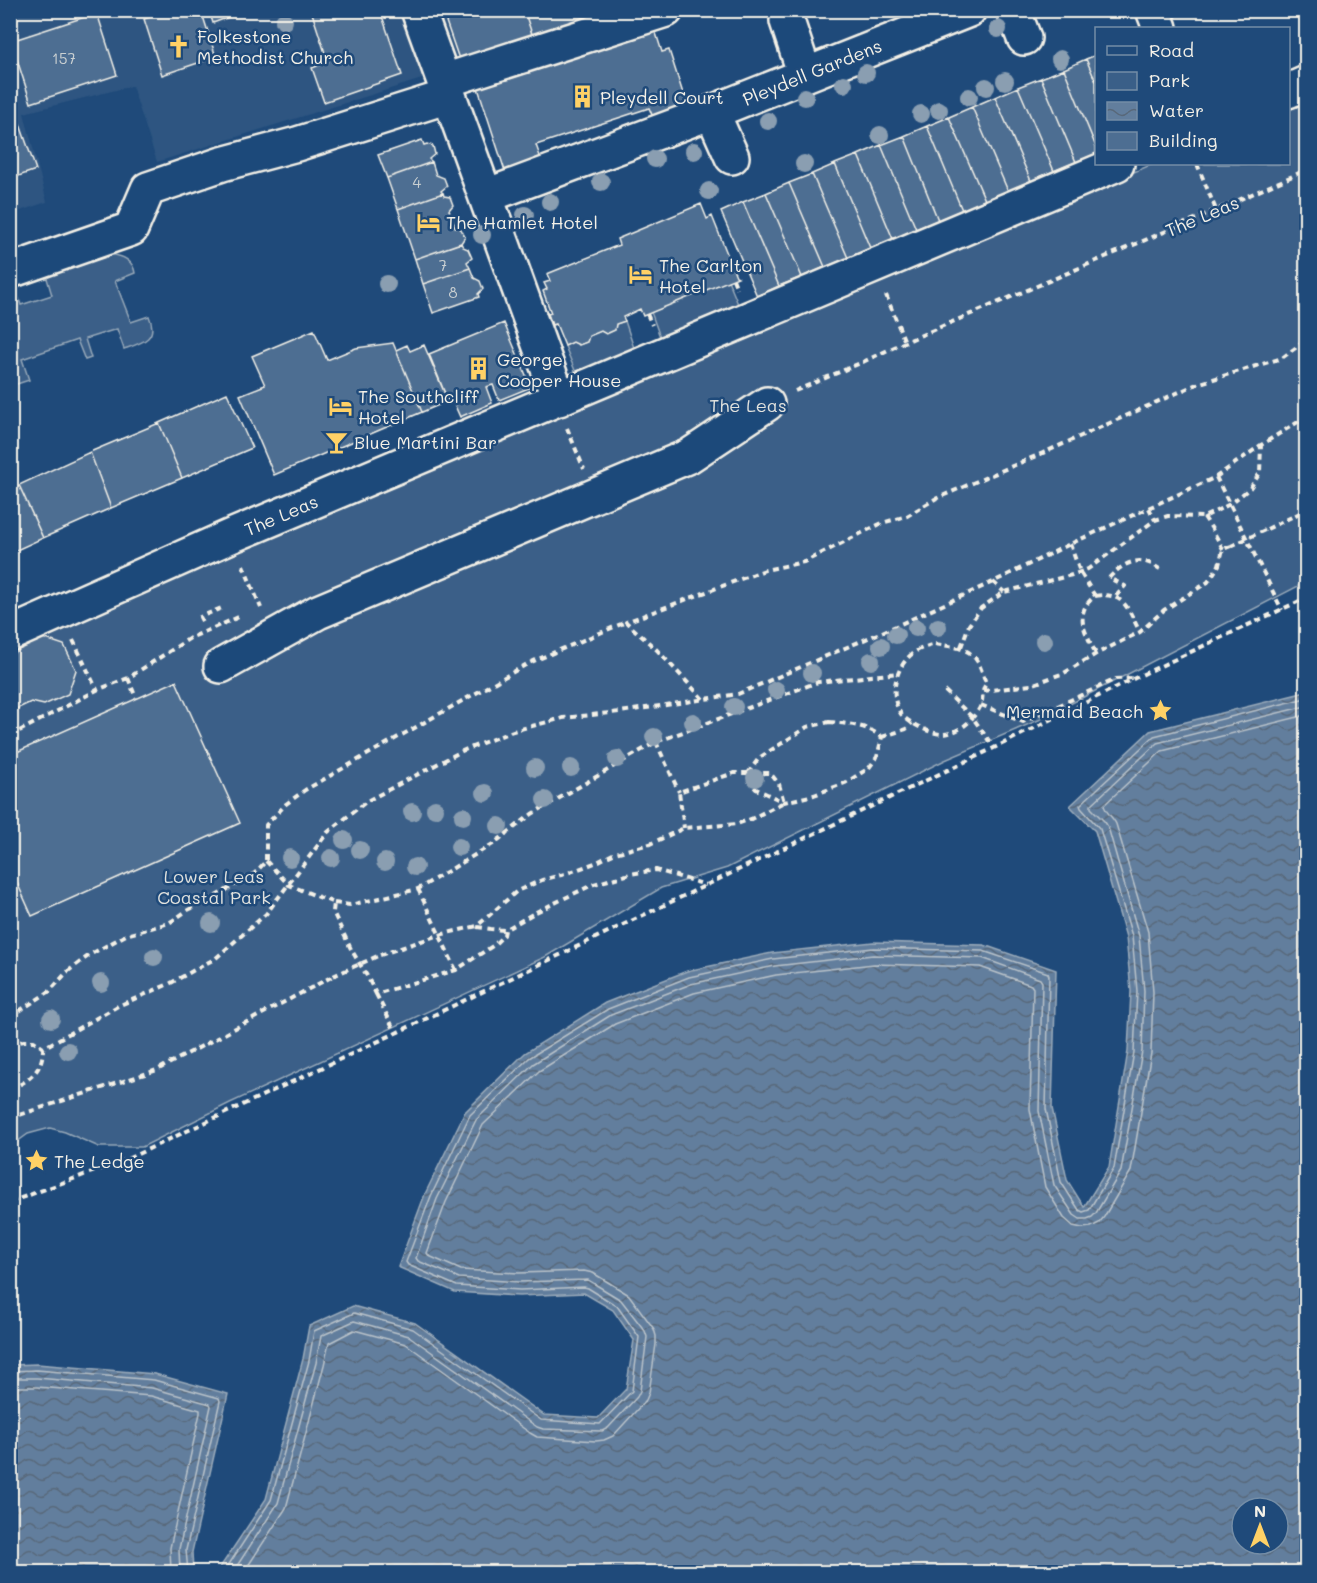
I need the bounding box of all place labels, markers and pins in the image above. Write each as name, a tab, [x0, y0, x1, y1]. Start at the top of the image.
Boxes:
place label: Folkestone Methodist Church	[197, 24, 353, 69]
church icon: Folkestone Methodist Church	[166, 33, 192, 59]
building icon: Pleydell Court	[569, 84, 595, 110]
place label: Pleydell Court	[600, 85, 724, 109]
hotel icon: The Hamlet Hotel	[415, 209, 441, 235]
place label: The Hamlet Hotel	[446, 210, 598, 234]
place label: The Carlton Hotel	[659, 253, 762, 298]
hotel icon: The Carlton Hotel	[628, 262, 654, 288]
place label: George Cooper House	[497, 347, 622, 392]
building icon: George Cooper House	[466, 356, 492, 382]
place label: The Southcliff Hotel	[358, 384, 479, 429]
hotel icon: The Southcliff Hotel	[327, 393, 353, 419]
bar icon: Blue Martini Bar	[323, 429, 349, 455]
place label: Blue Martini Bar	[354, 430, 497, 454]
place icon: Mermaid Beach	[1148, 698, 1174, 724]
place label: Mermaid Beach	[1006, 699, 1143, 723]
place icon: The Ledge	[23, 1148, 49, 1174]
place label: The Ledge	[54, 1149, 145, 1173]

